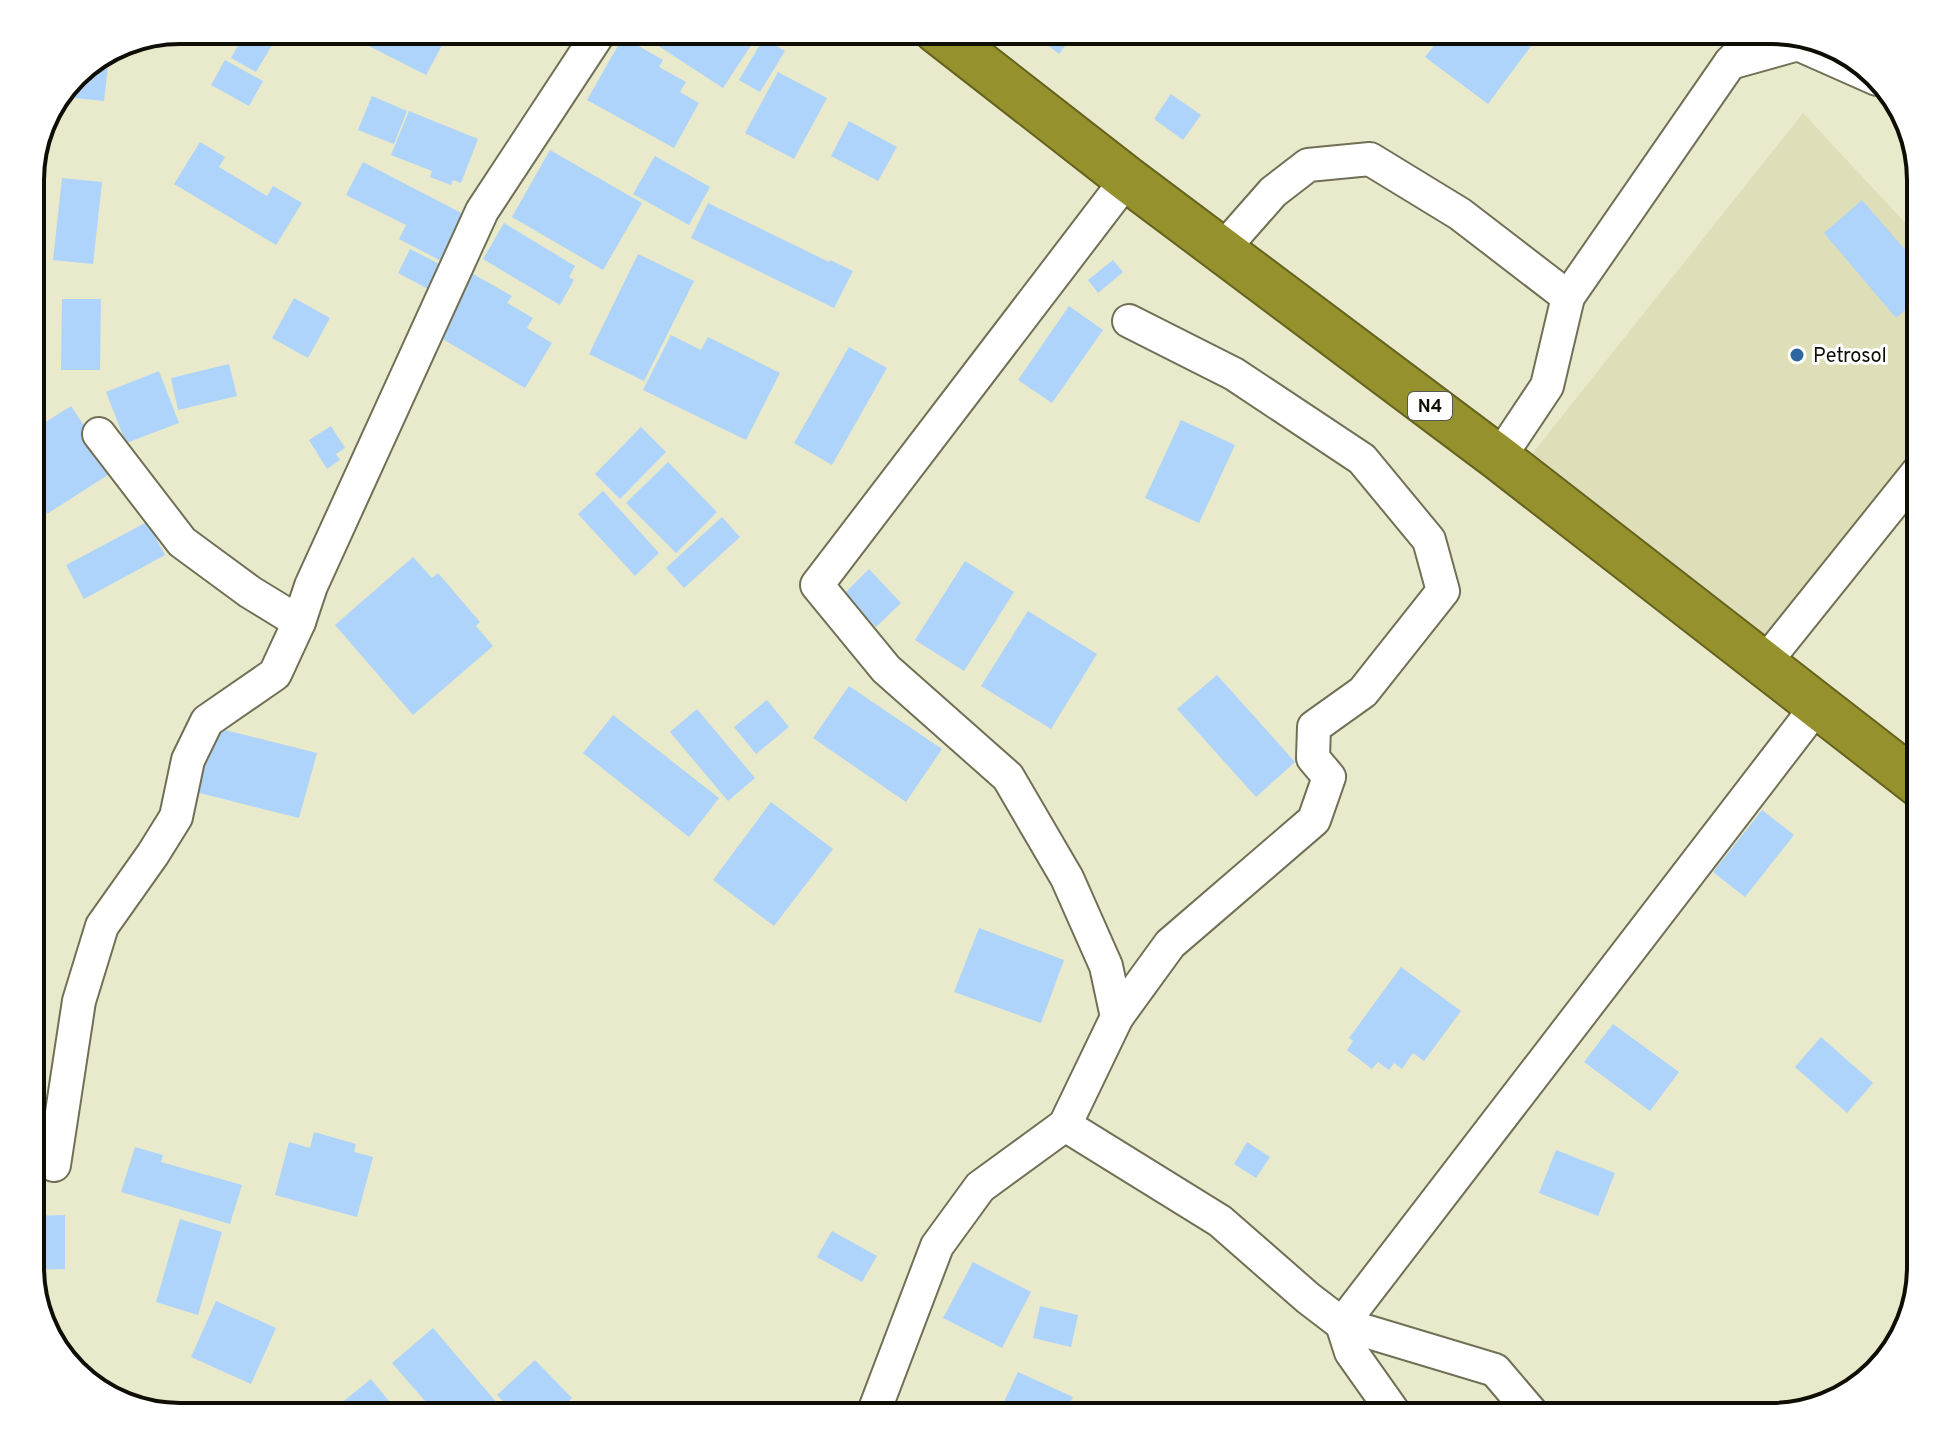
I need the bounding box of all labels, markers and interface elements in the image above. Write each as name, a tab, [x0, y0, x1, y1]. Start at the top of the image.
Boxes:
place label: Petrosol	[1813, 344, 1887, 370]
marker: Petrosol	[1788, 346, 1806, 364]
road number: N4	[1408, 392, 1452, 420]

